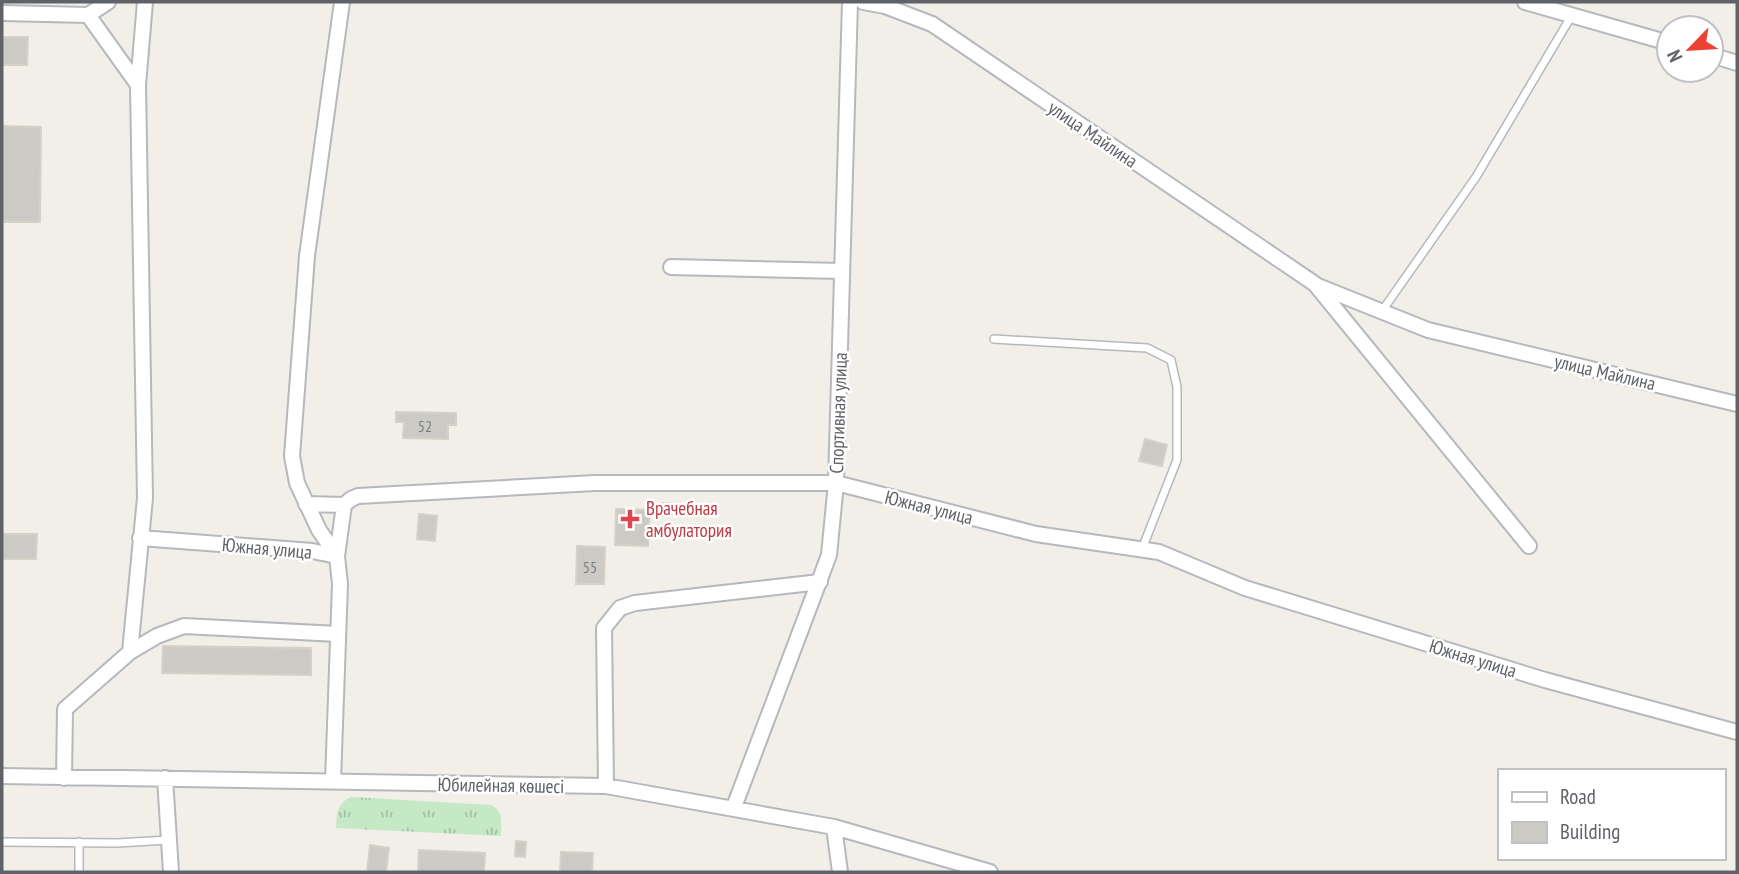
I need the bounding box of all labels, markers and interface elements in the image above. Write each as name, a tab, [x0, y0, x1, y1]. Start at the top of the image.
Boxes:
north arrow	[1655, 14, 1725, 84]
text: N	[1662, 46, 1688, 66]
street label: улица Майлина	[1044, 95, 1142, 173]
street label: улица Майлина	[1552, 349, 1658, 395]
street label: Спортивная улица	[824, 352, 852, 474]
house number: 52	[418, 416, 432, 436]
street label: Южная улица	[882, 484, 976, 530]
place label: Врачебная амбулатория	[646, 496, 732, 542]
marker: Врачебная амбулатория	[620, 509, 640, 529]
street label: Южная улица	[221, 532, 313, 564]
house number: 55	[583, 557, 597, 577]
street label: Южная улица	[1426, 633, 1520, 683]
legend	[1498, 769, 1725, 860]
street label: Юбилейная көшесі	[437, 772, 565, 798]
text: Road	[1560, 783, 1596, 810]
text: Building	[1560, 818, 1620, 845]

